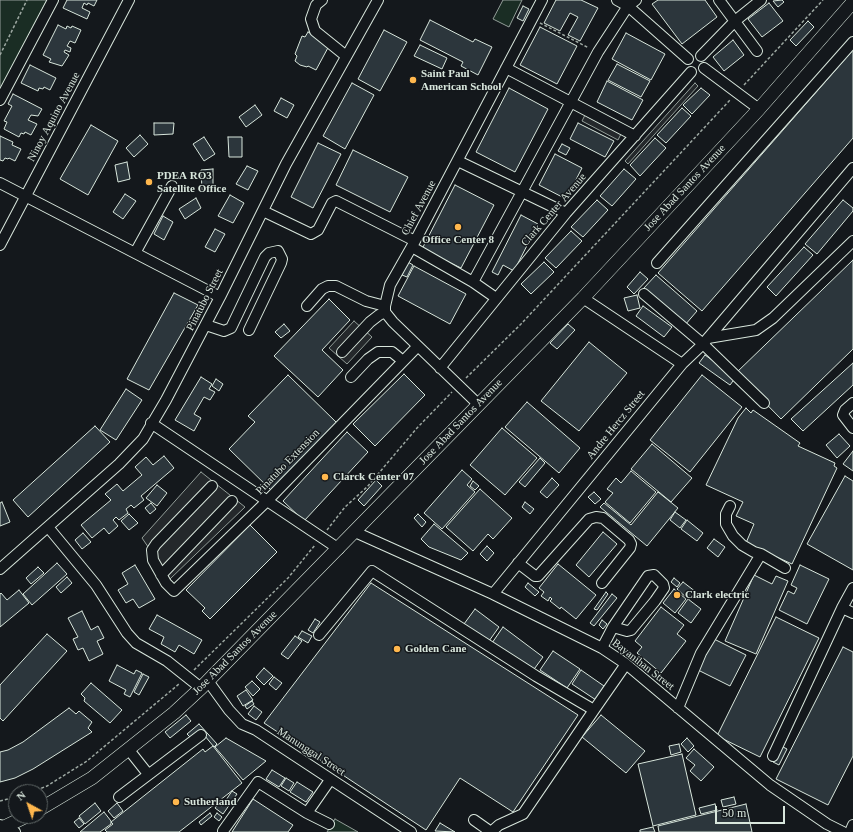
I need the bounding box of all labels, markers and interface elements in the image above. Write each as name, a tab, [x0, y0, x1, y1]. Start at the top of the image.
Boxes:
place label: Saint Paul American School	[421, 67, 501, 93]
street label: Ninoy Aquino Avenue	[25, 70, 83, 164]
marker: Saint Paul American School	[408, 75, 418, 85]
street label: Jose Abad Santos Avenue	[641, 142, 729, 234]
place label: PDEA RO3 Satellite Office	[157, 169, 226, 195]
street label: Clark Center Avenue	[519, 171, 589, 249]
marker: PDEA RO3 Satellite Office	[144, 177, 154, 187]
street label: Chief Avenue	[399, 178, 439, 238]
marker: Office Center 8	[453, 222, 463, 232]
place label: Office Center 8	[422, 233, 494, 247]
street label: Pinatubo Street	[184, 267, 226, 333]
street label: Jose Abad Santos Avenue	[417, 377, 505, 467]
street label: Andre Hercz Street	[584, 388, 648, 462]
street label: Pinatubo Extension	[253, 427, 323, 497]
place label: Clarck Center 07	[333, 470, 414, 484]
marker: Clarck Center 07	[320, 472, 330, 482]
place label: Clark electric	[685, 588, 749, 602]
marker: Clark electric	[672, 590, 682, 600]
street label: Jose Abad Santos Avenue	[190, 608, 280, 698]
street label: Bayanihan Street	[609, 637, 677, 693]
place label: Golden Cane	[405, 642, 466, 656]
marker: Golden Cane	[392, 644, 402, 654]
street label: Manunggal Street	[274, 725, 348, 779]
north arrow	[8, 784, 48, 824]
text: N	[14, 788, 28, 803]
place label: Sutherland	[184, 795, 237, 809]
marker: Sutherland	[171, 797, 181, 807]
scale bar	[717, 798, 787, 824]
text: 50 m	[722, 806, 746, 820]

